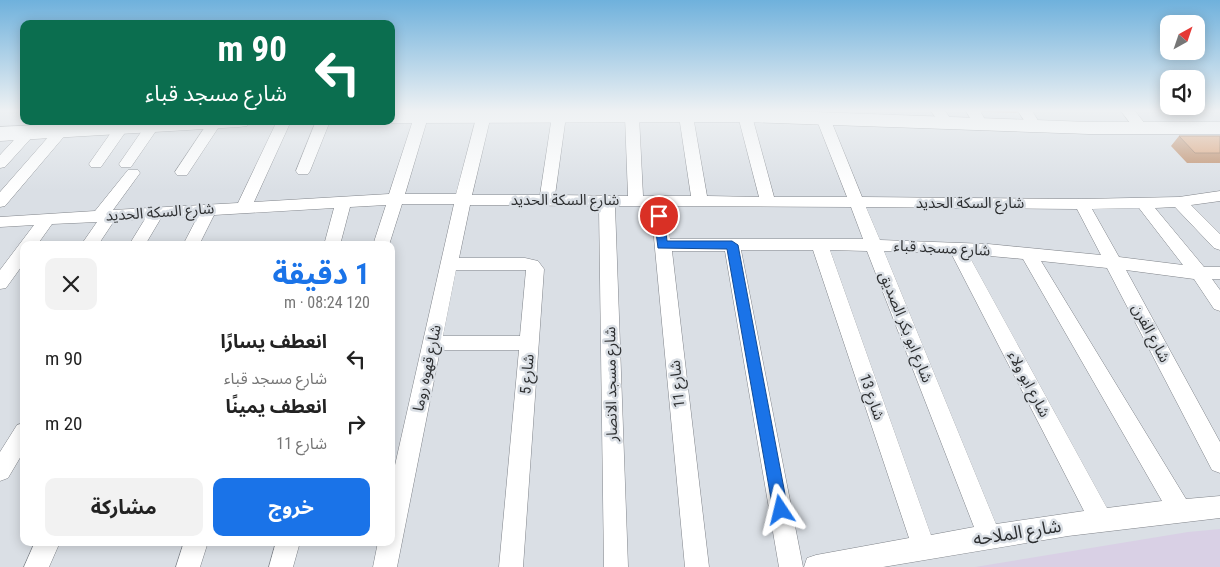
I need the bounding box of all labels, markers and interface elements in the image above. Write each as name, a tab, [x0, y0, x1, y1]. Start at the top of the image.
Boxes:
north arrow	[1160, 15, 1205, 60]
map controls	[1160, 15, 1205, 115]
text: 90 m	[218, 29, 287, 70]
icon: left	[305, 40, 370, 105]
button: sound	[1160, 70, 1205, 115]
text: شارع مسجد قباء	[145, 81, 287, 106]
street label: شارع السكة الحديد	[511, 191, 620, 212]
street label: شارع السكة الحديد	[916, 194, 1025, 215]
pin	[638, 195, 680, 237]
street label: شارع السكة الحديد	[105, 199, 215, 228]
icon: arrive	[645, 202, 673, 230]
street label: شارع مسجد قباء	[893, 236, 991, 263]
text: 1 دقيقة	[272, 256, 370, 291]
button: close	[45, 258, 97, 310]
street label: شارع ابو بكر الصديق	[873, 269, 937, 386]
text: 120 m · 08:24	[284, 293, 370, 312]
street label: شارع الفرن	[1125, 301, 1174, 367]
street label: شارع قهوه روما	[409, 323, 448, 414]
street label: شارع مسجد الانصار	[601, 326, 624, 443]
text: انعطف يسارًا	[221, 330, 327, 353]
icon: left	[342, 345, 370, 373]
text: 90 m	[45, 347, 82, 370]
street label: شارع ابو ولاء	[1001, 348, 1054, 422]
street label: شارع 5	[516, 353, 541, 395]
street label: شارع 11	[666, 359, 691, 409]
text: شارع مسجد قباء	[224, 369, 327, 388]
street label: شارع 13	[853, 372, 888, 424]
text: انعطف يمينًا	[225, 395, 327, 418]
icon: right	[342, 410, 370, 438]
text: 20 m	[45, 412, 82, 435]
text: شارع 11	[276, 434, 327, 453]
button: مشاركة	[45, 478, 203, 536]
button: خروج	[213, 478, 370, 536]
position arrow	[754, 483, 806, 535]
street label: شارع الملاحه	[972, 515, 1063, 553]

